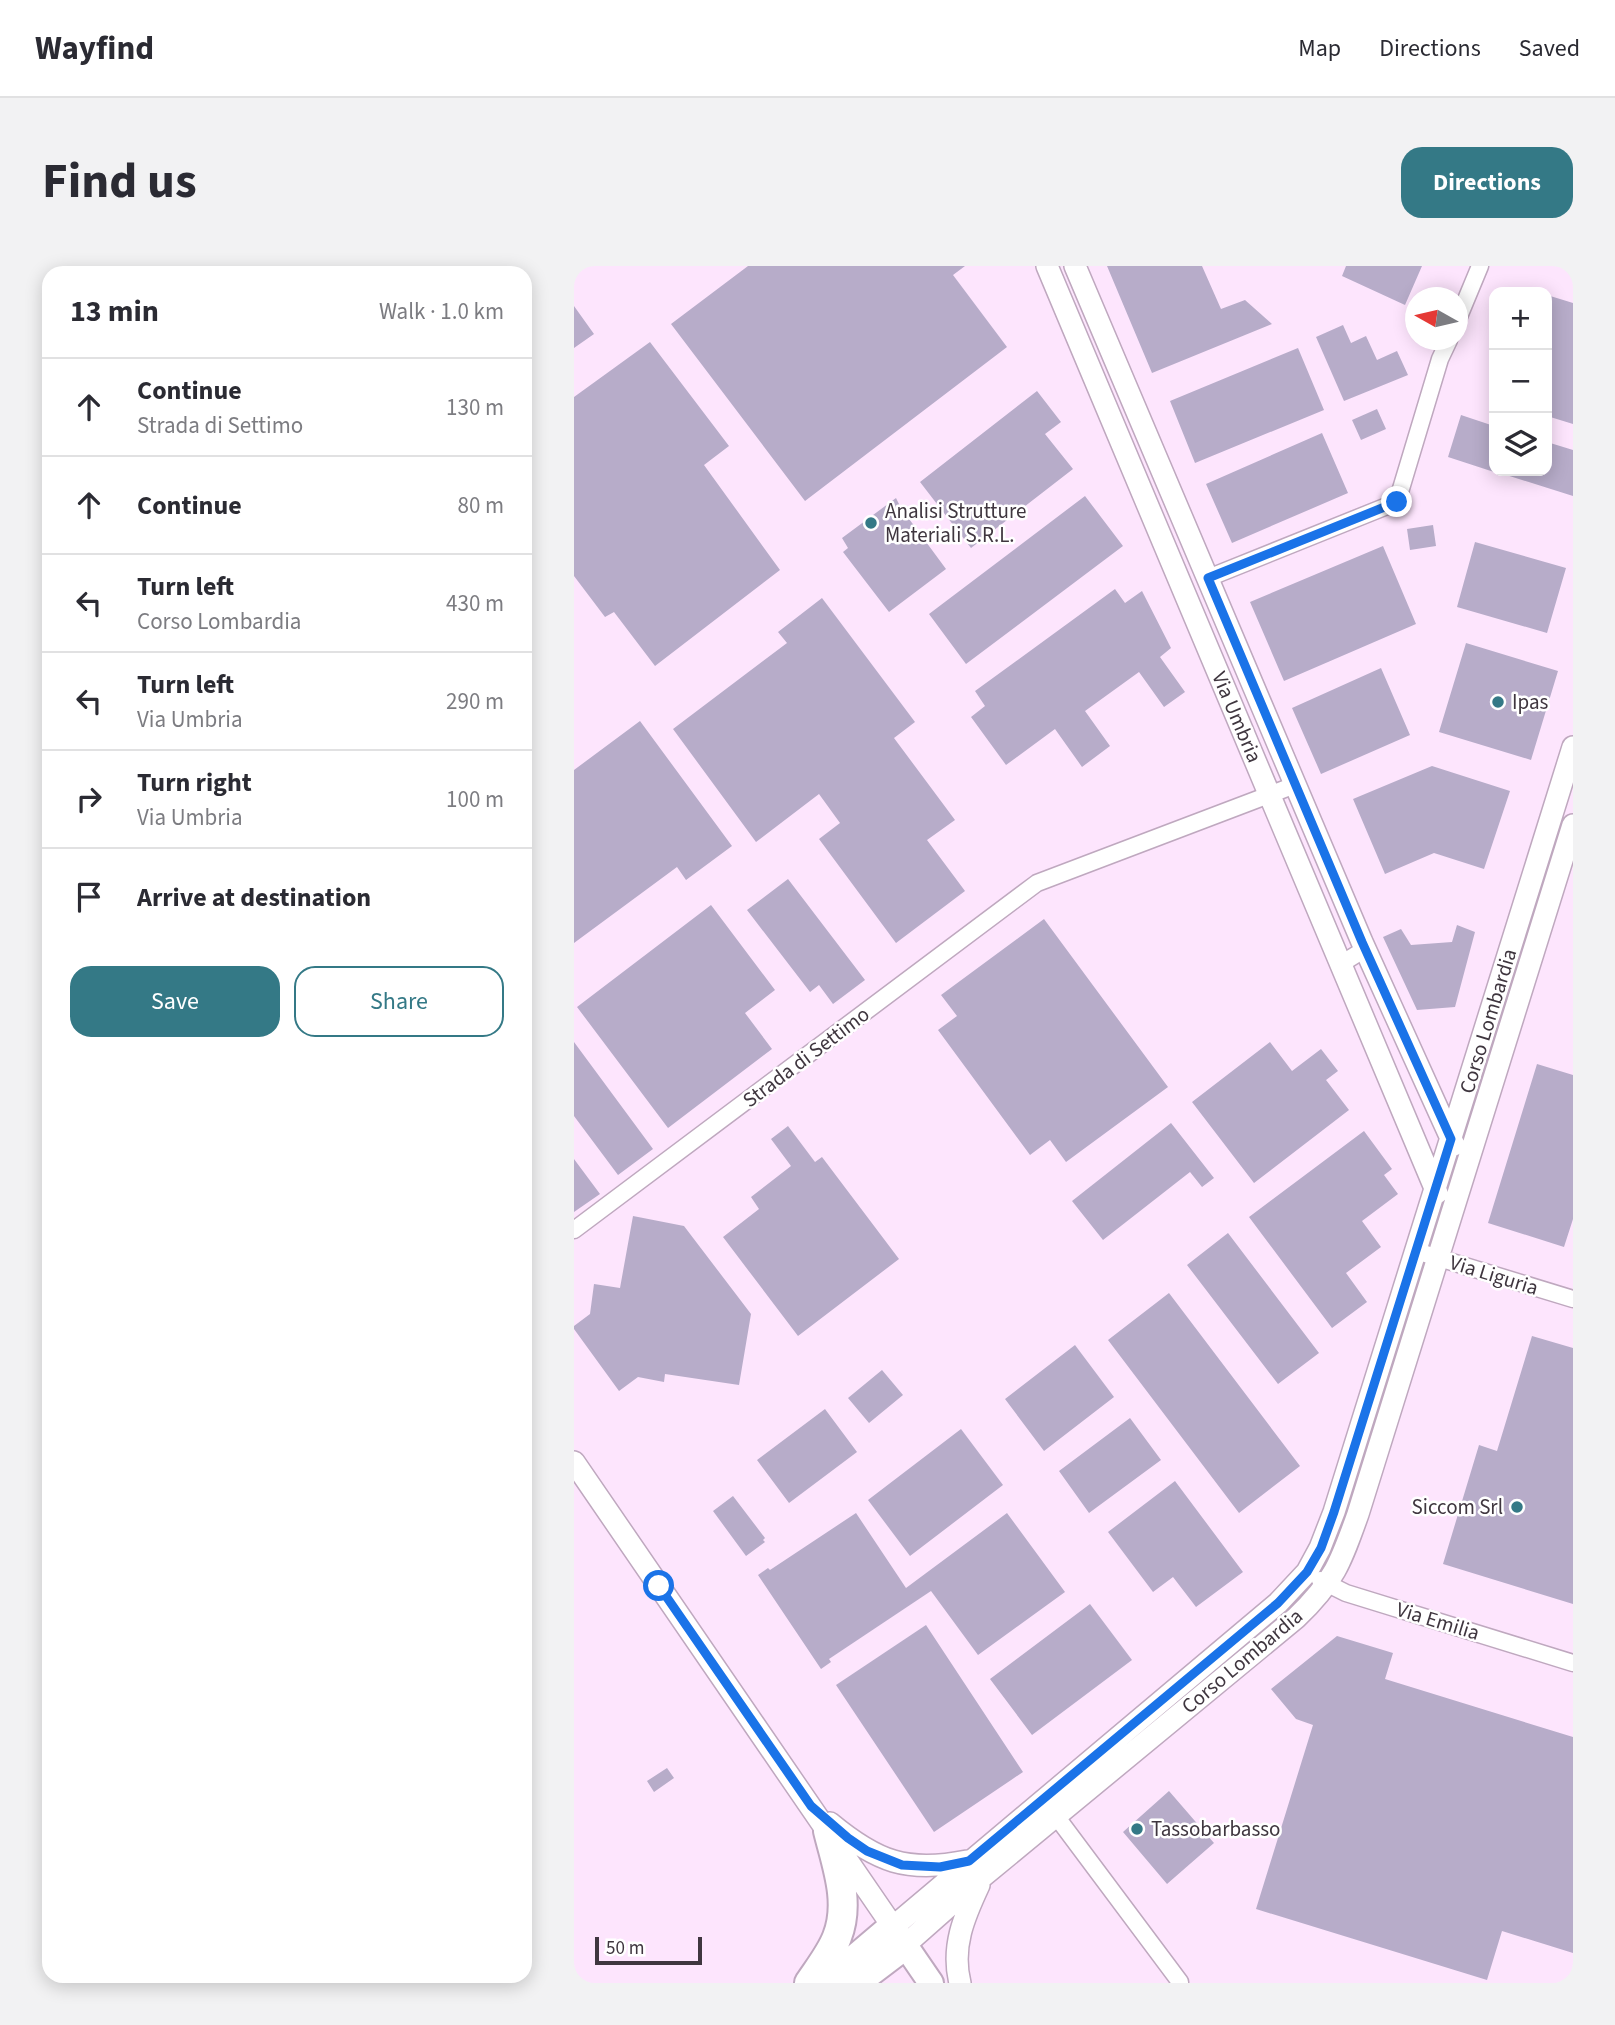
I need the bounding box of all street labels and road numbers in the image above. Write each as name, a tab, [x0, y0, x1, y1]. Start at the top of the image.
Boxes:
street label: Via Umbria	[1204, 667, 1270, 767]
street label: Corso Lombardia	[1452, 945, 1524, 1097]
street label: Strada di Settimo	[736, 999, 876, 1115]
street label: Via Liguria	[1446, 1247, 1542, 1303]
street label: Via Emilia	[1393, 1594, 1483, 1648]
street label: Corso Lombardia	[1175, 1601, 1309, 1721]

